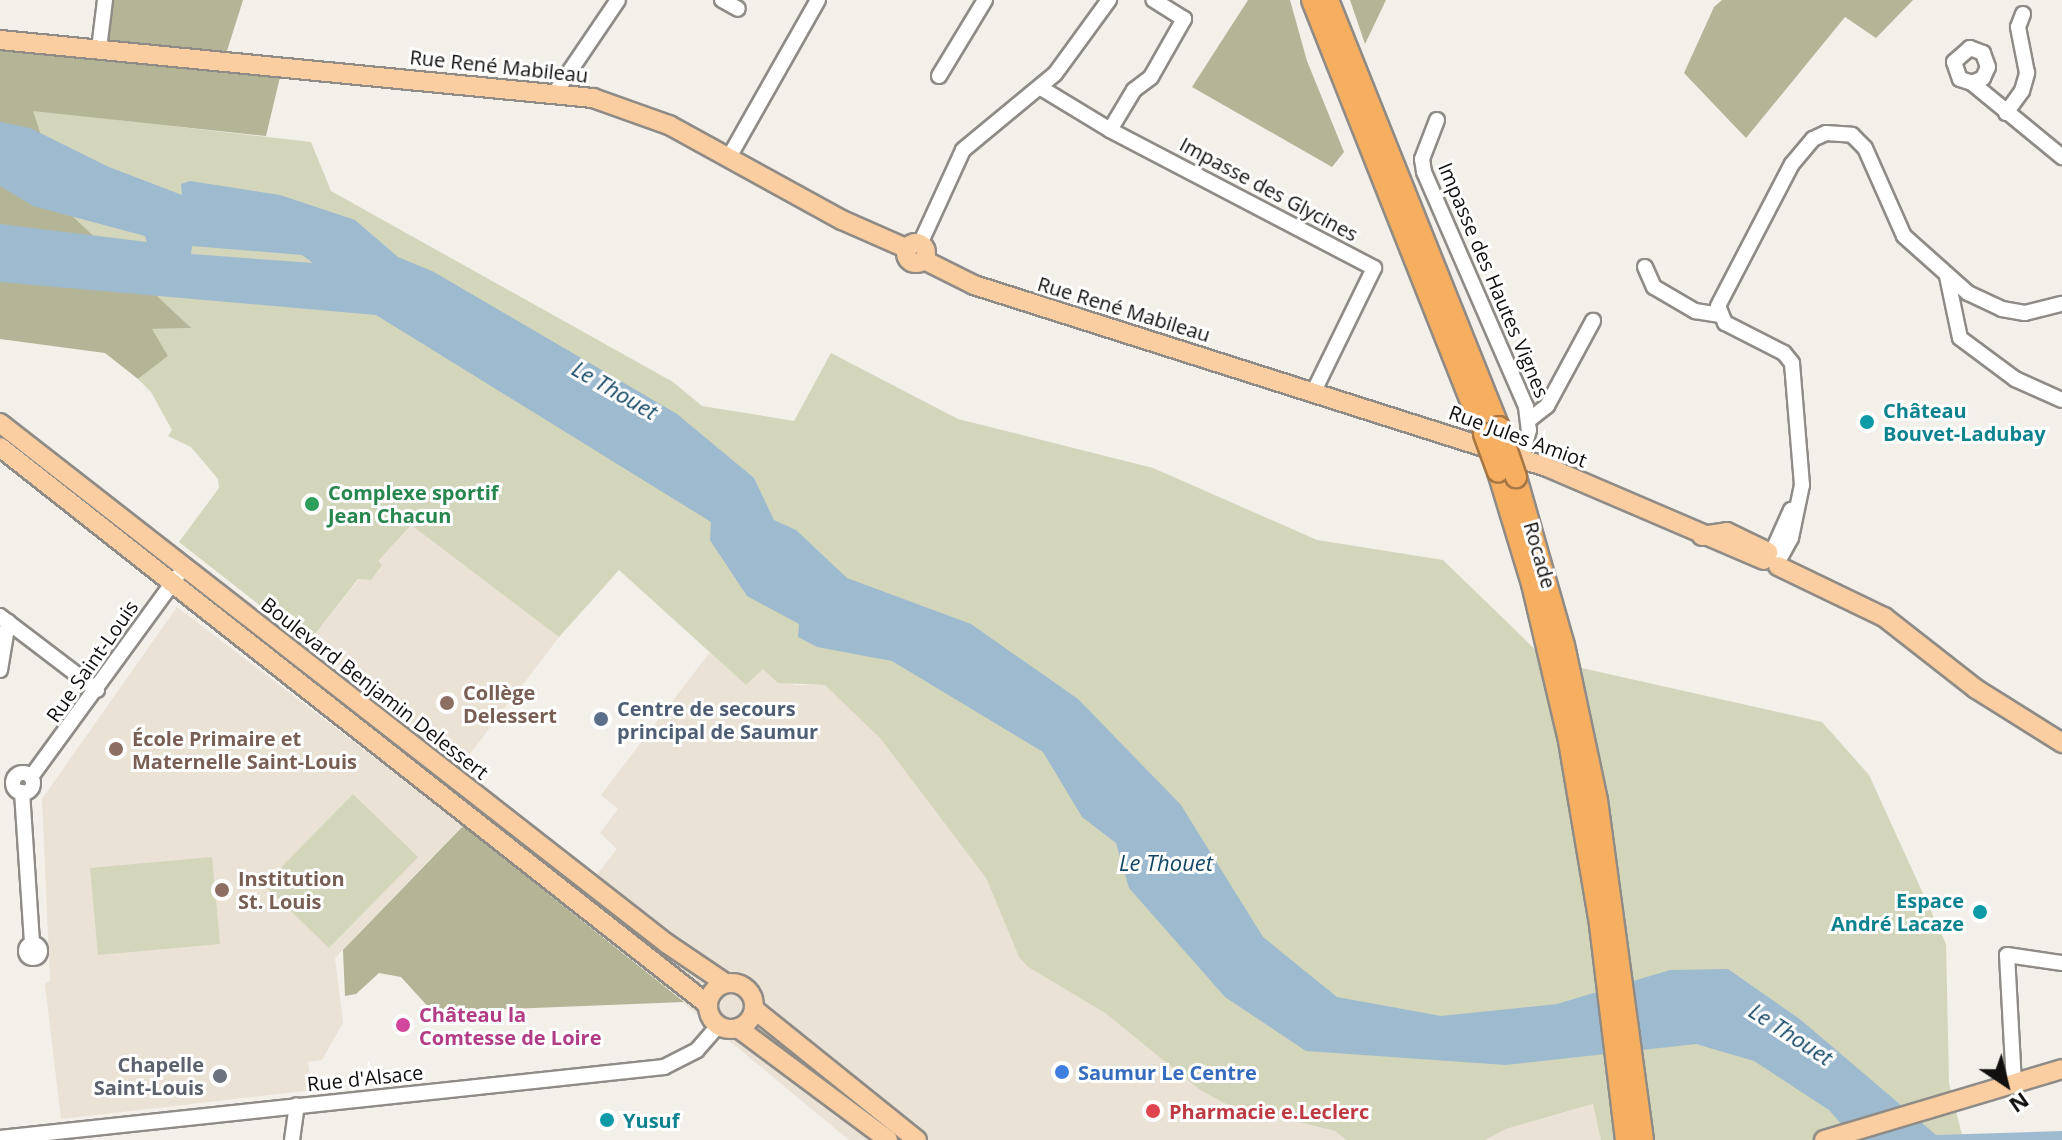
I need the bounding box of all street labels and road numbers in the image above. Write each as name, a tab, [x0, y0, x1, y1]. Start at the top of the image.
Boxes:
street label: Rue René Mabileau	[409, 45, 589, 87]
street label: Impasse des Glycines	[1176, 132, 1362, 246]
street label: Impasse des Hautes Vignes	[1433, 159, 1555, 401]
street label: Rue René Mabileau	[1035, 271, 1213, 347]
street label: Rue Jules Amiot	[1446, 400, 1590, 472]
street label: Rocade	[1519, 519, 1561, 591]
street label: Boulevard Benjamin Delessert	[257, 592, 493, 784]
street label: Rue Saint-Louis	[41, 595, 143, 727]
street label: Rue d'Alsace	[306, 1060, 424, 1096]

